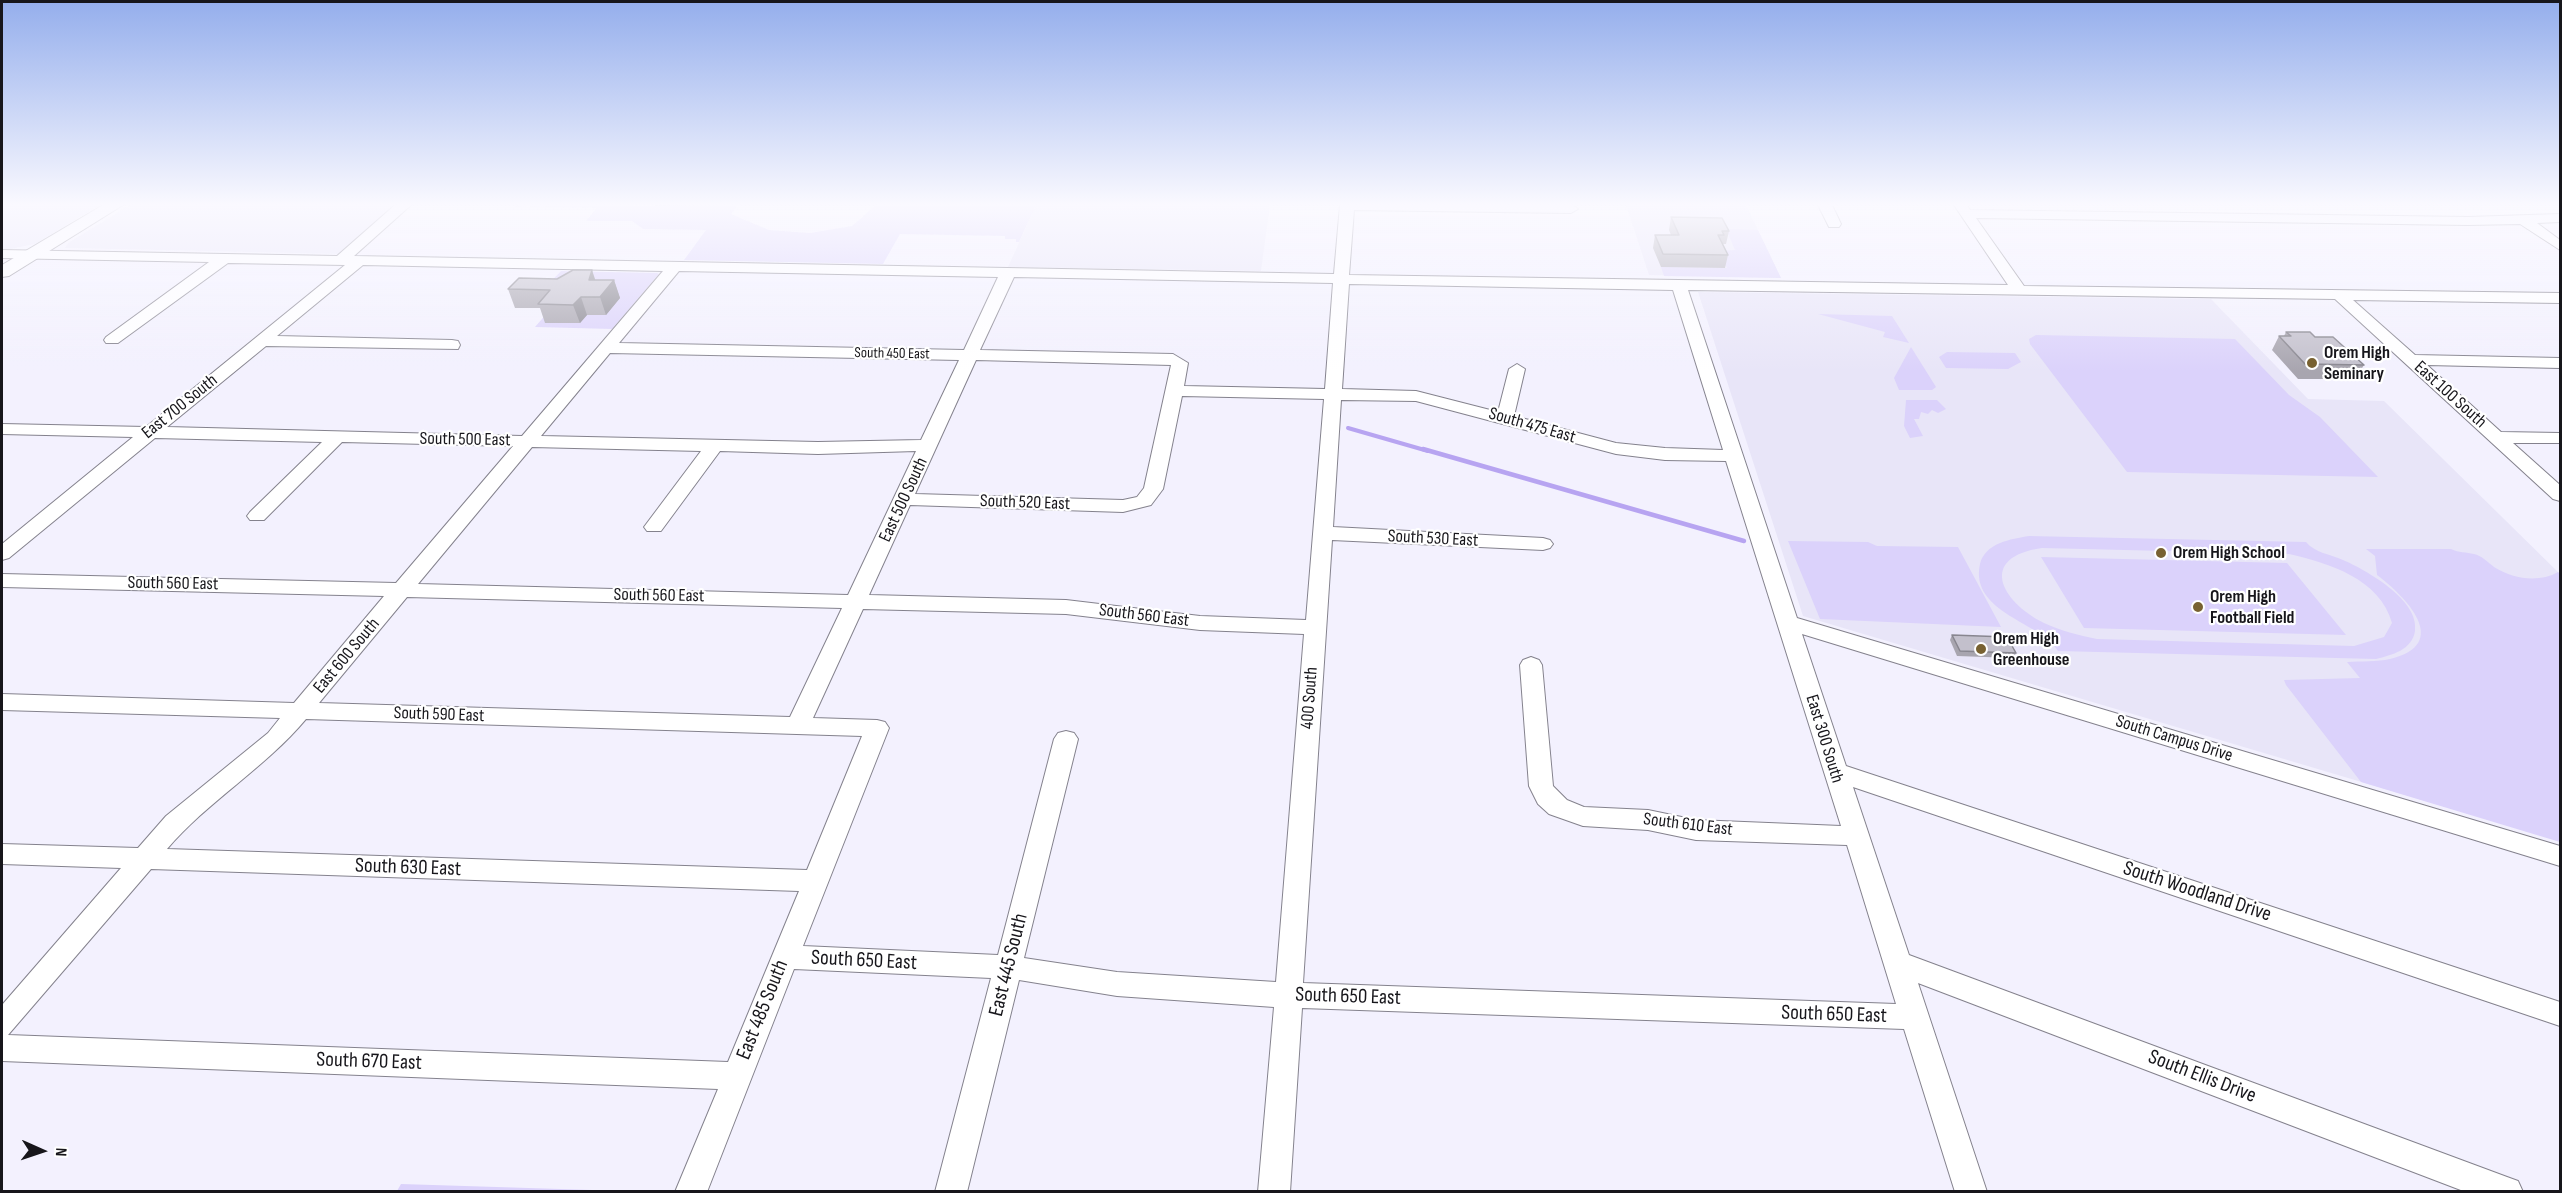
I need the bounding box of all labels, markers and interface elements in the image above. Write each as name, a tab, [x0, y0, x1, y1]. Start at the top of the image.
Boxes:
place label: Orem High Seminary	[2324, 342, 2390, 385]
street label: South 450 East	[854, 344, 930, 364]
marker: Orem High Seminary	[2305, 356, 2319, 370]
street label: East 100 South	[2409, 357, 2491, 433]
street label: East 700 South	[138, 370, 222, 444]
street label: South 475 East	[1486, 403, 1578, 449]
street label: South 500 East	[419, 428, 511, 452]
street label: East 500 South	[875, 454, 933, 546]
street label: South 520 East	[979, 491, 1071, 515]
street label: South 530 East	[1387, 526, 1479, 552]
place label: Orem High School	[2173, 542, 2285, 564]
marker: Orem High School	[2154, 546, 2168, 560]
street label: South 560 East	[127, 572, 219, 596]
street label: South 560 East	[613, 584, 705, 608]
place label: Orem High Football Field	[2210, 586, 2294, 628]
street label: South 560 East	[1098, 600, 1190, 632]
marker: Orem High Football Field	[2191, 600, 2205, 614]
street label: East 600 South	[309, 614, 385, 698]
place label: Orem High Greenhouse	[1993, 628, 2070, 670]
marker: Orem High Greenhouse	[1974, 642, 1988, 656]
street label: 400 South	[1297, 666, 1323, 730]
street label: East 300 South	[1800, 692, 1848, 786]
street label: South 590 East	[393, 703, 485, 727]
street label: South Campus Drive	[2113, 711, 2235, 767]
street label: South 610 East	[1642, 809, 1734, 841]
street label: South 630 East	[354, 854, 462, 882]
street label: South Woodland Drive	[2120, 856, 2274, 928]
street label: East 445 South	[984, 911, 1034, 1019]
street label: South 650 East	[810, 946, 918, 976]
street label: East 485 South	[732, 956, 794, 1064]
street label: South 650 East	[1295, 983, 1401, 1011]
street label: South 650 East	[1781, 1001, 1887, 1029]
street label: South Ellis Drive	[2144, 1045, 2260, 1109]
street label: South 670 East	[316, 1048, 422, 1076]
north arrow	[12, 1121, 72, 1181]
text: N	[51, 1147, 70, 1157]

